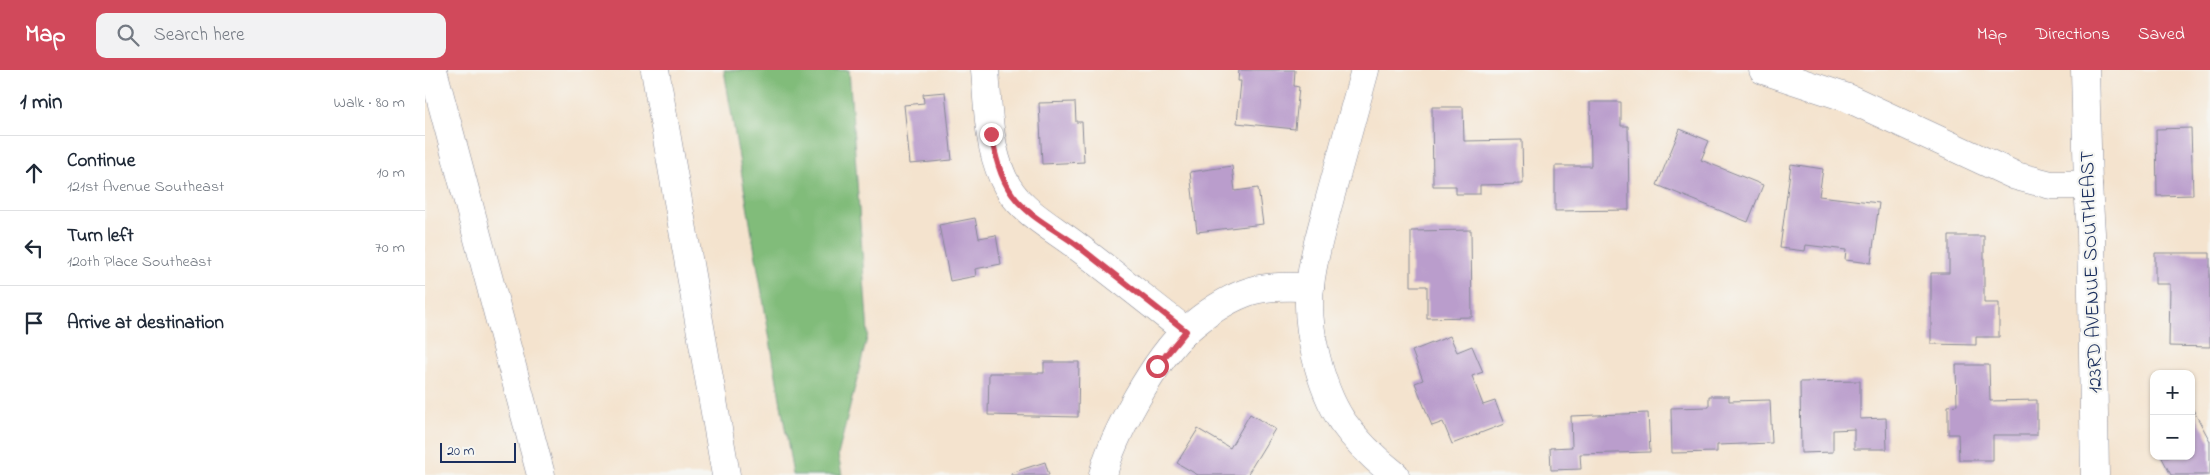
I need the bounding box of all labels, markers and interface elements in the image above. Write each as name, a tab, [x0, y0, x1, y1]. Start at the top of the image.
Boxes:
search box	[96, 13, 446, 58]
text: Map	[25, 18, 66, 53]
icon: search	[114, 21, 142, 49]
text: Search here	[154, 22, 245, 49]
text: Map	[1977, 22, 2007, 48]
text: Directions	[2035, 22, 2110, 48]
text: Saved	[2138, 22, 2185, 48]
text: 1 min	[20, 88, 62, 118]
text: Walk · 80 m	[334, 91, 405, 115]
route end	[980, 123, 1003, 146]
text: Continue	[67, 148, 135, 175]
street label: 123RD AVENUE SOUTHEAST	[2074, 150, 2111, 394]
icon: ahead	[20, 159, 48, 187]
text: 10 m	[377, 161, 405, 185]
text: 121st Avenue Southeast	[67, 175, 225, 199]
text: Turn left	[67, 223, 134, 250]
icon: left	[20, 234, 48, 262]
text: 70 m	[375, 236, 405, 260]
text: 120th Place Southeast	[67, 250, 212, 274]
icon: arrive	[20, 309, 48, 337]
text: Arrive at destination	[67, 310, 224, 337]
route start	[1146, 355, 1169, 378]
map controls	[2150, 370, 2195, 460]
button: +	[2150, 370, 2195, 415]
button: −	[2150, 415, 2195, 460]
scale bar	[440, 440, 516, 463]
text: 20 m	[447, 441, 474, 462]

